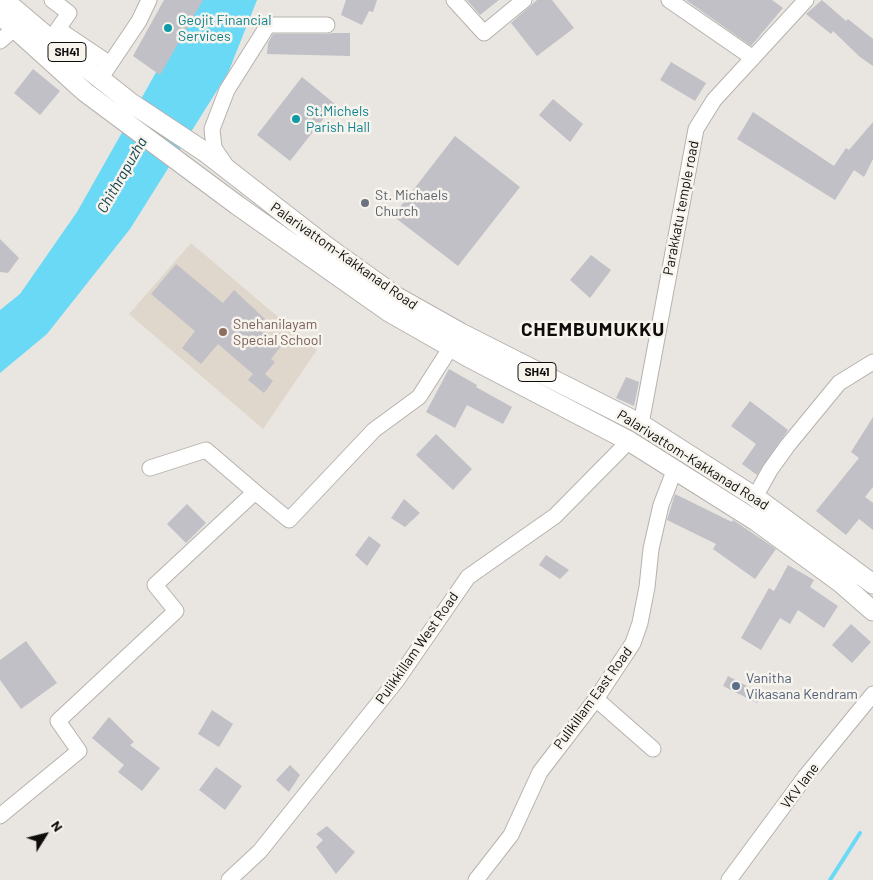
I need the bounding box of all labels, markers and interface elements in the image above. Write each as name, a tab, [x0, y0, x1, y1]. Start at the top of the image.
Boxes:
place label: Geojit Financial Services	[178, 12, 271, 44]
marker: Geojit Financial Services	[162, 22, 174, 34]
road number: SH41	[48, 42, 86, 62]
place label: St.Michels Parish Hall	[306, 103, 370, 136]
marker: St.Michels Parish Hall	[290, 113, 302, 125]
water label: Chithrapuzha	[93, 134, 151, 216]
street label: Parakkatu temple road	[660, 139, 702, 277]
place label: St. Michaels Church	[375, 187, 448, 220]
marker: St. Michaels Church	[359, 197, 371, 209]
street label: Palarivattom-Kakkanad Road	[267, 199, 421, 313]
place label: Snehanilayam Special School	[233, 316, 322, 348]
district label: CHEMBUMUKKU	[520, 319, 666, 341]
marker: Snehanilayam Special School	[217, 326, 229, 338]
road number: SH41	[518, 362, 556, 382]
street label: Palarivattom-Kakkanad Road	[614, 406, 772, 514]
street label: Pulikkillam West Road	[372, 589, 462, 707]
street label: Pulikillam East Road	[550, 644, 636, 752]
place label: Vanitha Vikasana Kendram	[746, 670, 858, 702]
marker: Vanitha Vikasana Kendram	[730, 680, 742, 692]
street label: VKV lane	[777, 760, 823, 812]
north arrow	[20, 810, 70, 860]
text: N	[48, 817, 67, 835]

